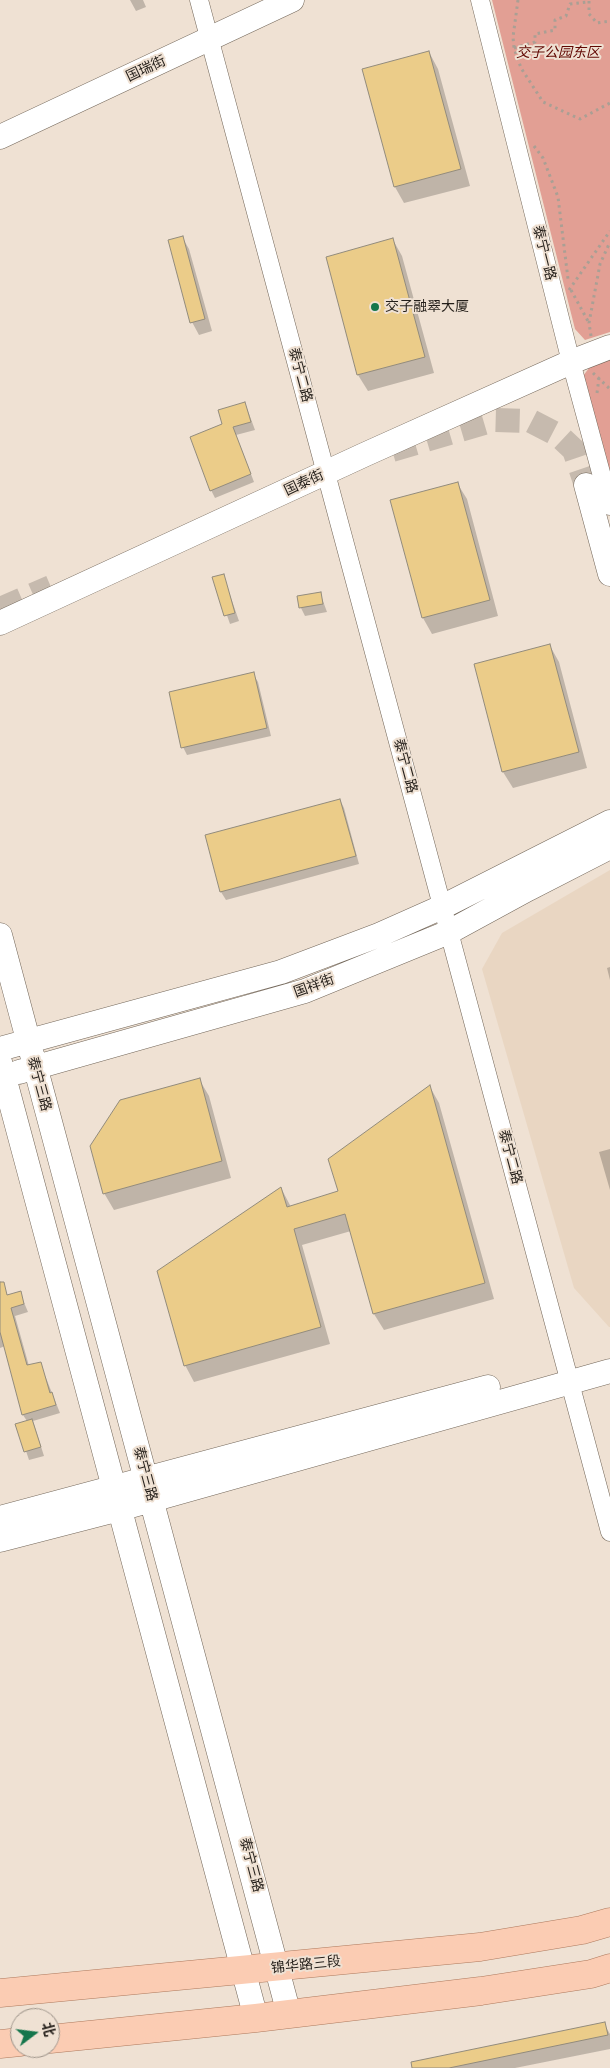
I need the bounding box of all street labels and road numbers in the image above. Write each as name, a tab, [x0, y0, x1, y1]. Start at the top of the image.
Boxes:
street label: 国瑞街	[123, 53, 169, 85]
street label: 泰宁一路	[529, 224, 559, 282]
street label: 泰宁二路	[285, 346, 315, 404]
street label: 国泰街	[281, 467, 327, 499]
street label: 泰宁二路	[390, 737, 420, 795]
street label: 国祥街	[291, 971, 337, 1001]
street label: 泰宁三路	[24, 1055, 54, 1113]
street label: 泰宁二路	[495, 1128, 525, 1186]
street label: 泰宁三路	[130, 1445, 160, 1503]
street label: 泰宁三路	[236, 1836, 266, 1894]
street label: 锦华路三段	[270, 1953, 342, 1977]

